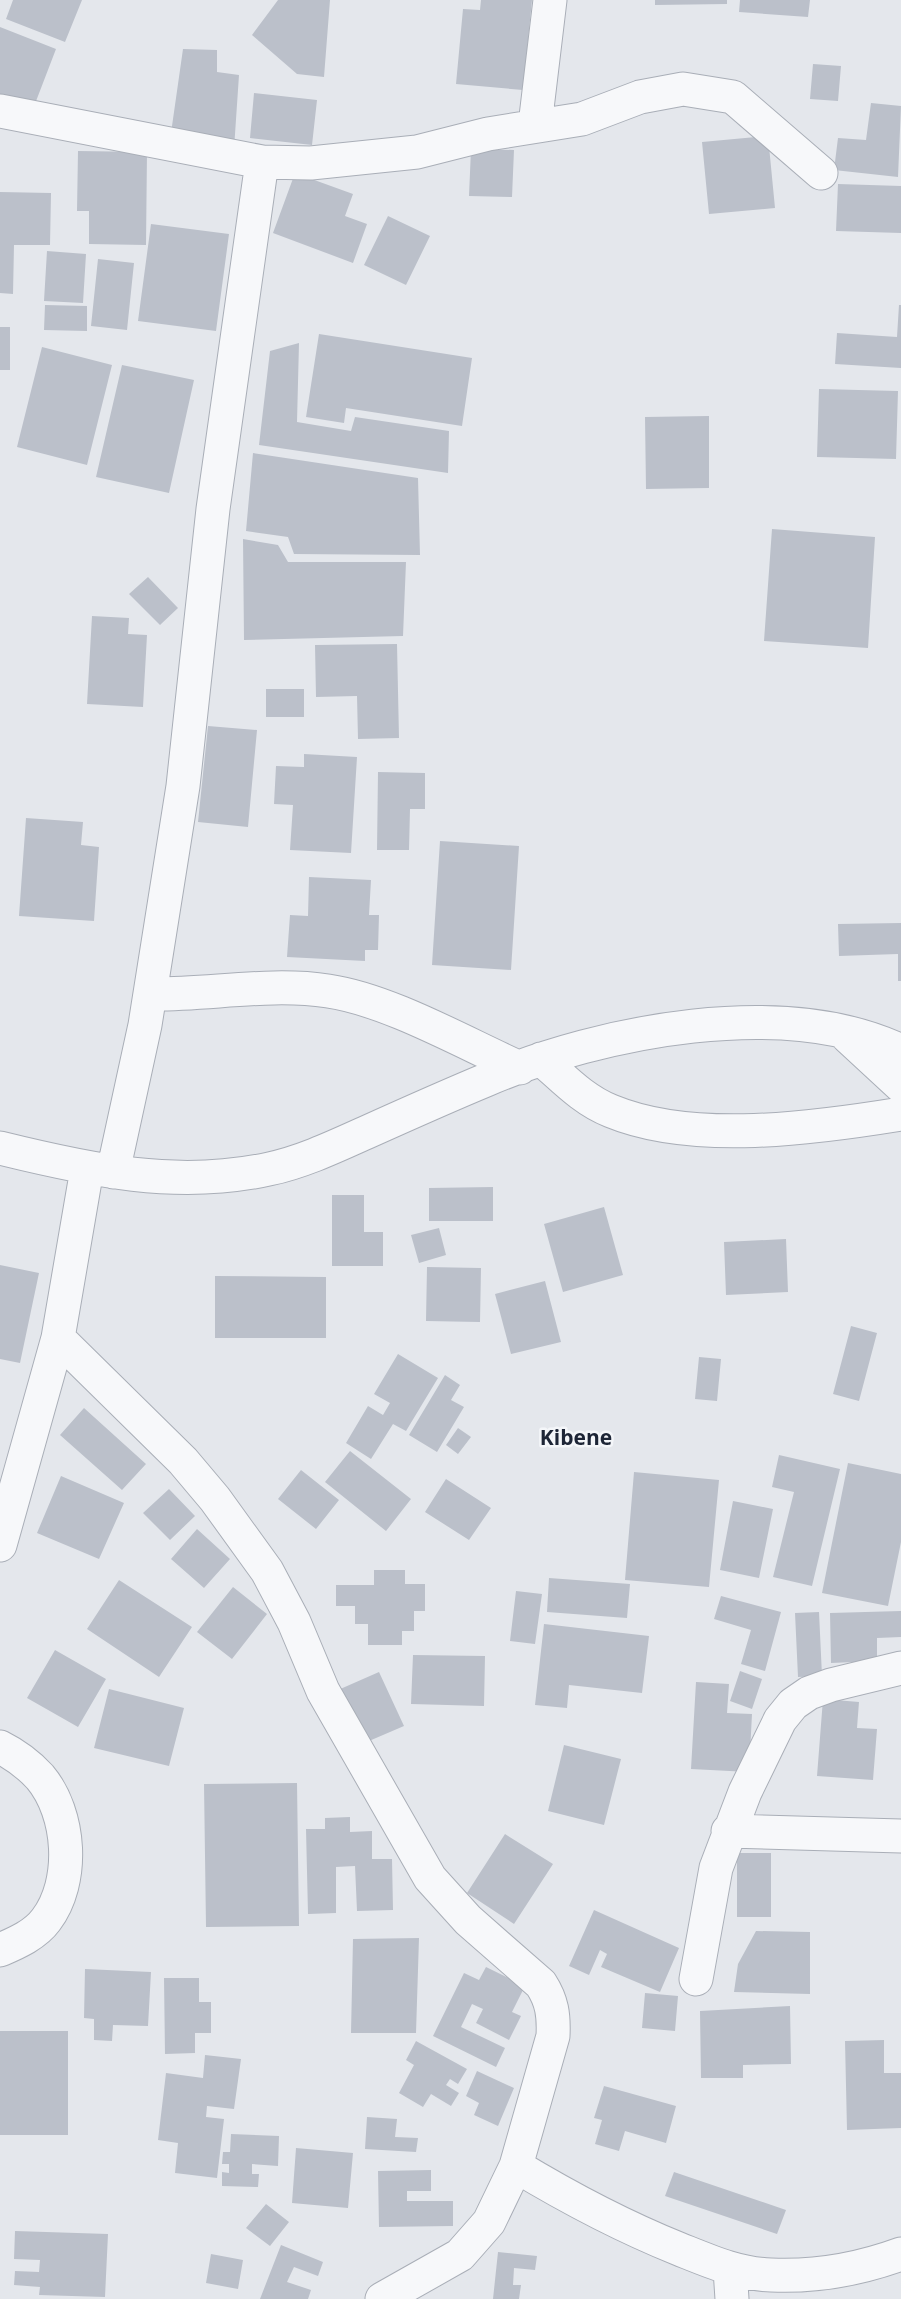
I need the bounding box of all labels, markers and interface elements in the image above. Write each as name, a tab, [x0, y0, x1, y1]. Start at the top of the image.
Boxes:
district label: Kibene	[540, 1423, 612, 1451]

